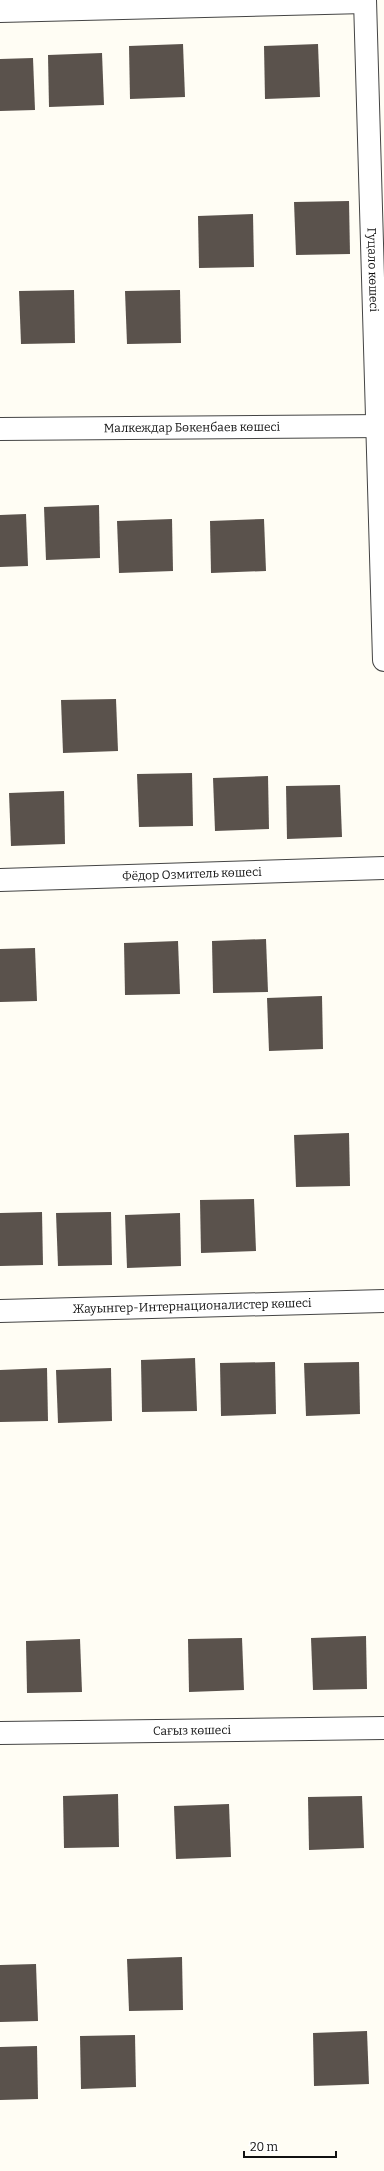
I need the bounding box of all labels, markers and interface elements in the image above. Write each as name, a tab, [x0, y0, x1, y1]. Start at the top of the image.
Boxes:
street label: Гуцало көшесі	[365, 228, 381, 313]
street label: Малкеждар Бөкенбаев көшесі	[104, 420, 281, 435]
street label: Фёдор Озмитель көшесі	[122, 865, 262, 883]
street label: Жауынгер-Интернационалистер көшесі	[72, 1296, 312, 1316]
street label: Сағыз көшесі	[153, 1723, 231, 1738]
scale bar	[244, 2133, 336, 2159]
text: 20 m	[250, 2140, 279, 2154]

